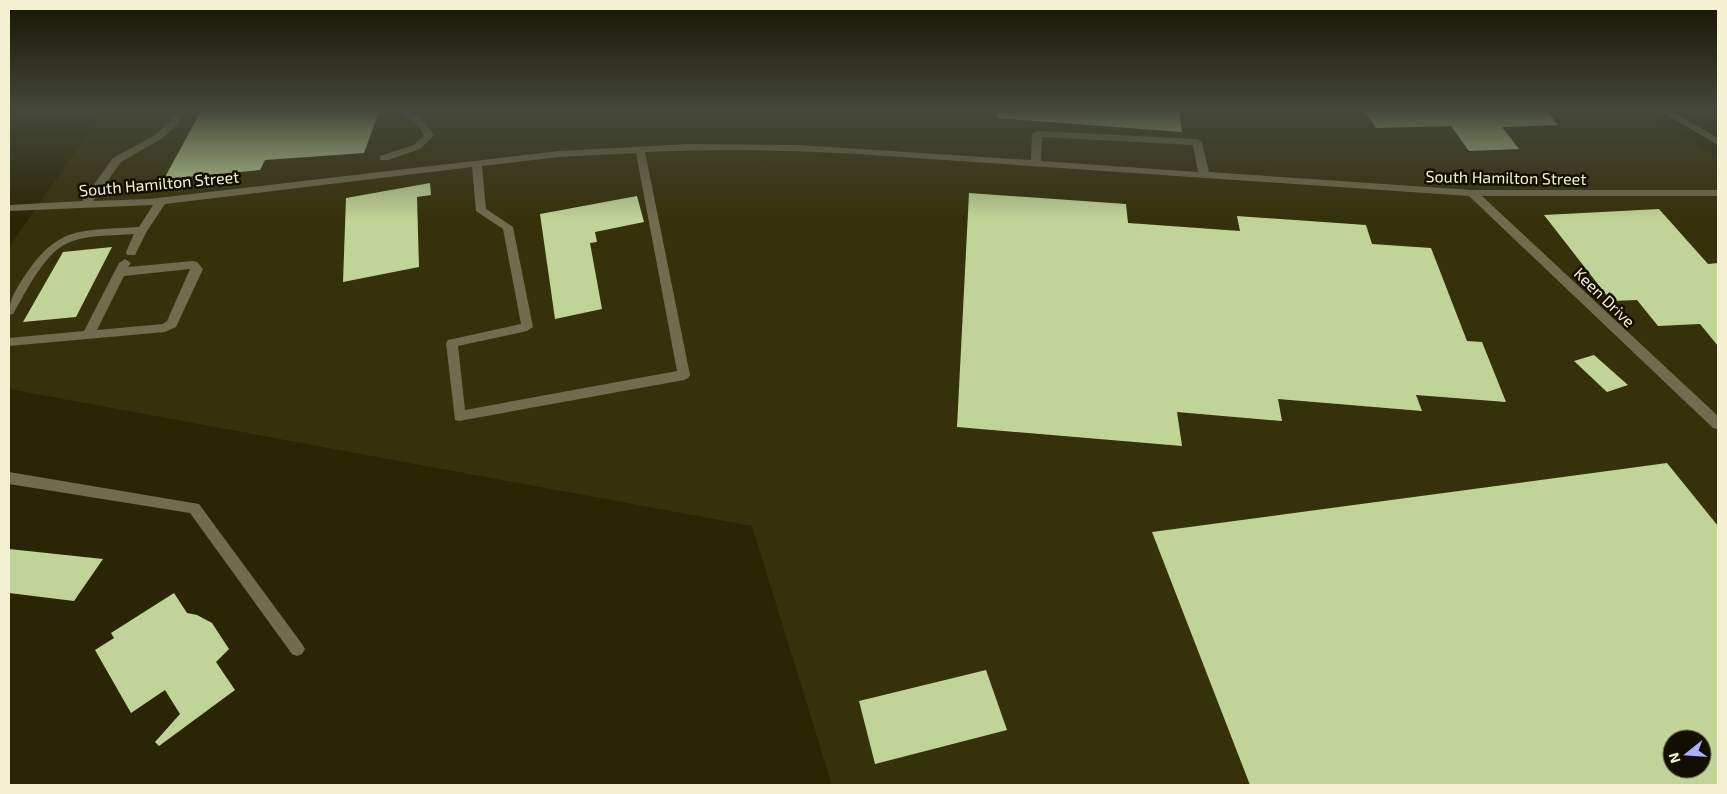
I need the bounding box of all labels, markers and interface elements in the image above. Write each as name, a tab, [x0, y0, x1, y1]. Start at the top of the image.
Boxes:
street label: South Hamilton Street	[1425, 166, 1587, 188]
street label: South Hamilton Street	[78, 167, 240, 199]
street label: Keen Drive	[1571, 263, 1639, 331]
north arrow	[1662, 729, 1712, 779]
text: N	[1664, 751, 1684, 765]

